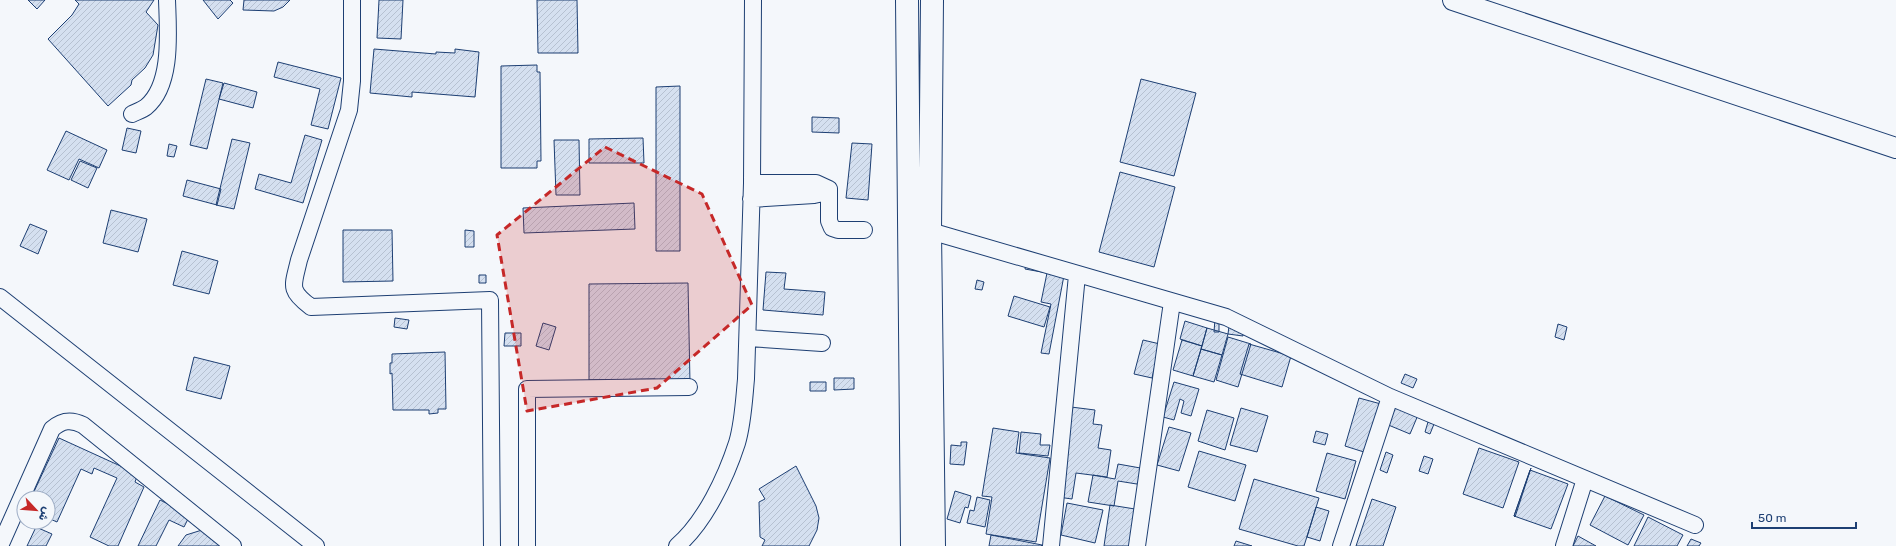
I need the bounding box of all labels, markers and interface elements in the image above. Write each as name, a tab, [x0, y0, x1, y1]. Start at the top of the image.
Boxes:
north arrow	[16, 490, 56, 530]
scale bar	[1752, 504, 1856, 530]
text: ش	[36, 505, 53, 523]
text: 50 m	[1758, 511, 1786, 525]

